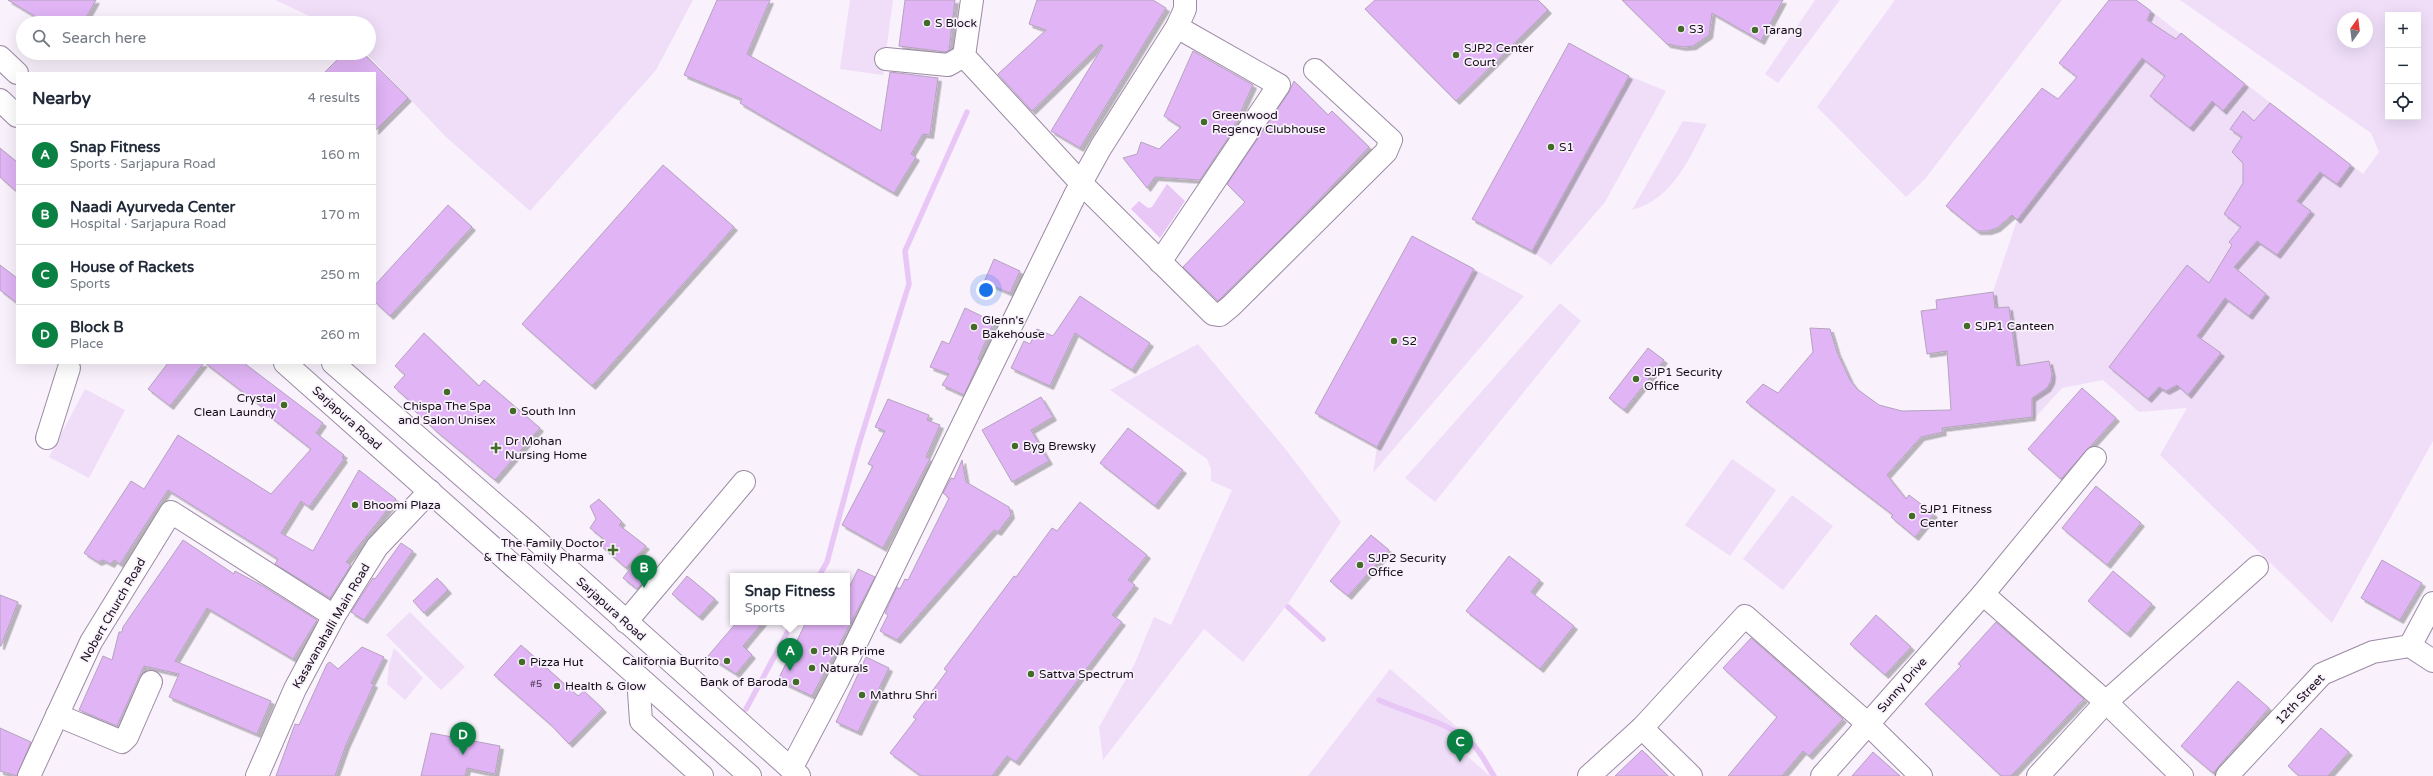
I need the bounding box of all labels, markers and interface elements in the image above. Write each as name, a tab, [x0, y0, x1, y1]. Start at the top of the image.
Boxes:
north arrow	[2337, 12, 2373, 48]
map controls	[2385, 12, 2421, 120]
button: +	[2385, 12, 2421, 48]
search box	[16, 16, 376, 60]
place label: S Block	[935, 16, 977, 30]
marker: S Block	[922, 18, 932, 28]
place label: S3	[1689, 22, 1704, 36]
place label: Tarang	[1763, 23, 1802, 37]
marker: S3	[1676, 24, 1686, 34]
marker: Tarang	[1750, 25, 1760, 35]
icon: search	[30, 27, 52, 49]
text: Search here	[62, 29, 146, 47]
place label: SJP2 Center Court	[1464, 41, 1534, 69]
button: −	[2385, 48, 2421, 84]
marker: SJP2 Center Court	[1451, 50, 1461, 60]
button: locate	[2385, 84, 2421, 120]
text: Nearby	[32, 88, 91, 109]
text: 4 results	[308, 90, 360, 106]
place label: Greenwood Regency Clubhouse	[1212, 108, 1326, 136]
marker: Greenwood Regency Clubhouse	[1199, 117, 1209, 127]
text: Snap Fitness	[70, 138, 161, 156]
place label: S1	[1559, 140, 1574, 154]
marker: S1	[1546, 142, 1556, 152]
text: A	[40, 147, 50, 163]
text: 160 m	[320, 147, 360, 163]
text: Sports · Sarjapura Road	[70, 156, 216, 172]
text: Naadi Ayurveda Center	[70, 198, 235, 216]
text: B	[40, 207, 50, 223]
text: 170 m	[320, 207, 360, 223]
text: Hospital · Sarjapura Road	[70, 216, 226, 232]
text: House of Rackets	[70, 258, 194, 276]
text: C	[40, 267, 50, 283]
text: 250 m	[320, 267, 360, 283]
text: Sports	[70, 276, 110, 292]
your location	[976, 280, 996, 300]
place label: Glenn's Bakehouse	[982, 313, 1045, 341]
text: Block B	[70, 318, 124, 336]
place label: SJP1 Canteen	[1975, 319, 2054, 333]
marker: SJP1 Canteen	[1962, 321, 1972, 331]
marker: Glenn's Bakehouse	[969, 322, 979, 332]
text: D	[40, 327, 50, 343]
text: 260 m	[320, 327, 360, 343]
place label: S2	[1402, 334, 1417, 348]
text: Place	[70, 336, 103, 352]
marker: S2	[1389, 336, 1399, 346]
place label: SJP1 Security Office	[1644, 365, 1723, 393]
marker: SJP1 Security Office	[1631, 374, 1641, 384]
street label: Sarjapura Road	[310, 383, 384, 453]
marker: Chispa The Spa and Salon Unisex	[442, 387, 452, 397]
place label: Crystal Clean Laundry	[194, 391, 277, 419]
place label: Chispa The Spa and Salon Unisex	[398, 399, 496, 427]
marker: Crystal Clean Laundry	[279, 400, 289, 410]
place label: South Inn	[521, 404, 576, 418]
marker: South Inn	[508, 406, 518, 416]
place label: Dr Mohan Nursing Home	[505, 434, 587, 462]
place label: Byg Brewsky	[1023, 439, 1096, 453]
marker: Byg Brewsky	[1010, 441, 1020, 451]
marker: Dr Mohan Nursing Home	[490, 442, 502, 454]
place label: Bhoomi Plaza	[363, 498, 441, 512]
marker: Bhoomi Plaza	[350, 500, 360, 510]
place label: SJP1 Fitness Center	[1920, 502, 1992, 530]
marker: SJP1 Fitness Center	[1907, 511, 1917, 521]
place label: The Family Doctor & The Family Pharma	[484, 536, 604, 564]
marker: The Family Doctor & The Family Pharma	[607, 544, 619, 556]
place label: SJP2 Security Office	[1368, 551, 1447, 579]
pin: B	[631, 555, 657, 588]
street label: Nobert Church Road	[78, 556, 148, 664]
marker: SJP2 Security Office	[1355, 560, 1365, 570]
street label: Kasavanahalli Main Road	[289, 561, 373, 691]
popup	[730, 573, 850, 625]
street label: Sarjapura Road	[574, 574, 648, 644]
text: Snap Fitness	[745, 582, 835, 600]
text: Sports	[745, 600, 785, 616]
pin: A	[777, 638, 803, 671]
place label: PNR Prime	[822, 644, 885, 658]
marker: PNR Prime	[809, 646, 819, 656]
place label: California Burrito	[622, 654, 719, 668]
place label: Pizza Hut	[530, 655, 584, 669]
street label: Sunny Drive	[1874, 655, 1930, 715]
marker: California Burrito	[722, 656, 732, 666]
marker: Pizza Hut	[517, 657, 527, 667]
place label: Naturals	[820, 661, 868, 675]
marker: Naturals	[807, 663, 817, 673]
place label: Sattva Spectrum	[1039, 667, 1134, 681]
marker: Sattva Spectrum	[1026, 669, 1036, 679]
street label: 12th Street	[2273, 671, 2328, 727]
place label: Bank of Baroda	[700, 675, 788, 689]
marker: Bank of Baroda	[791, 677, 801, 687]
house number: #5	[530, 678, 542, 690]
place label: Health & Glow	[565, 679, 647, 693]
marker: Health & Glow	[552, 681, 562, 691]
place label: Mathru Shri	[870, 688, 937, 702]
marker: Mathru Shri	[857, 690, 867, 700]
pin: D	[450, 722, 476, 755]
pin: C	[1447, 729, 1473, 762]

